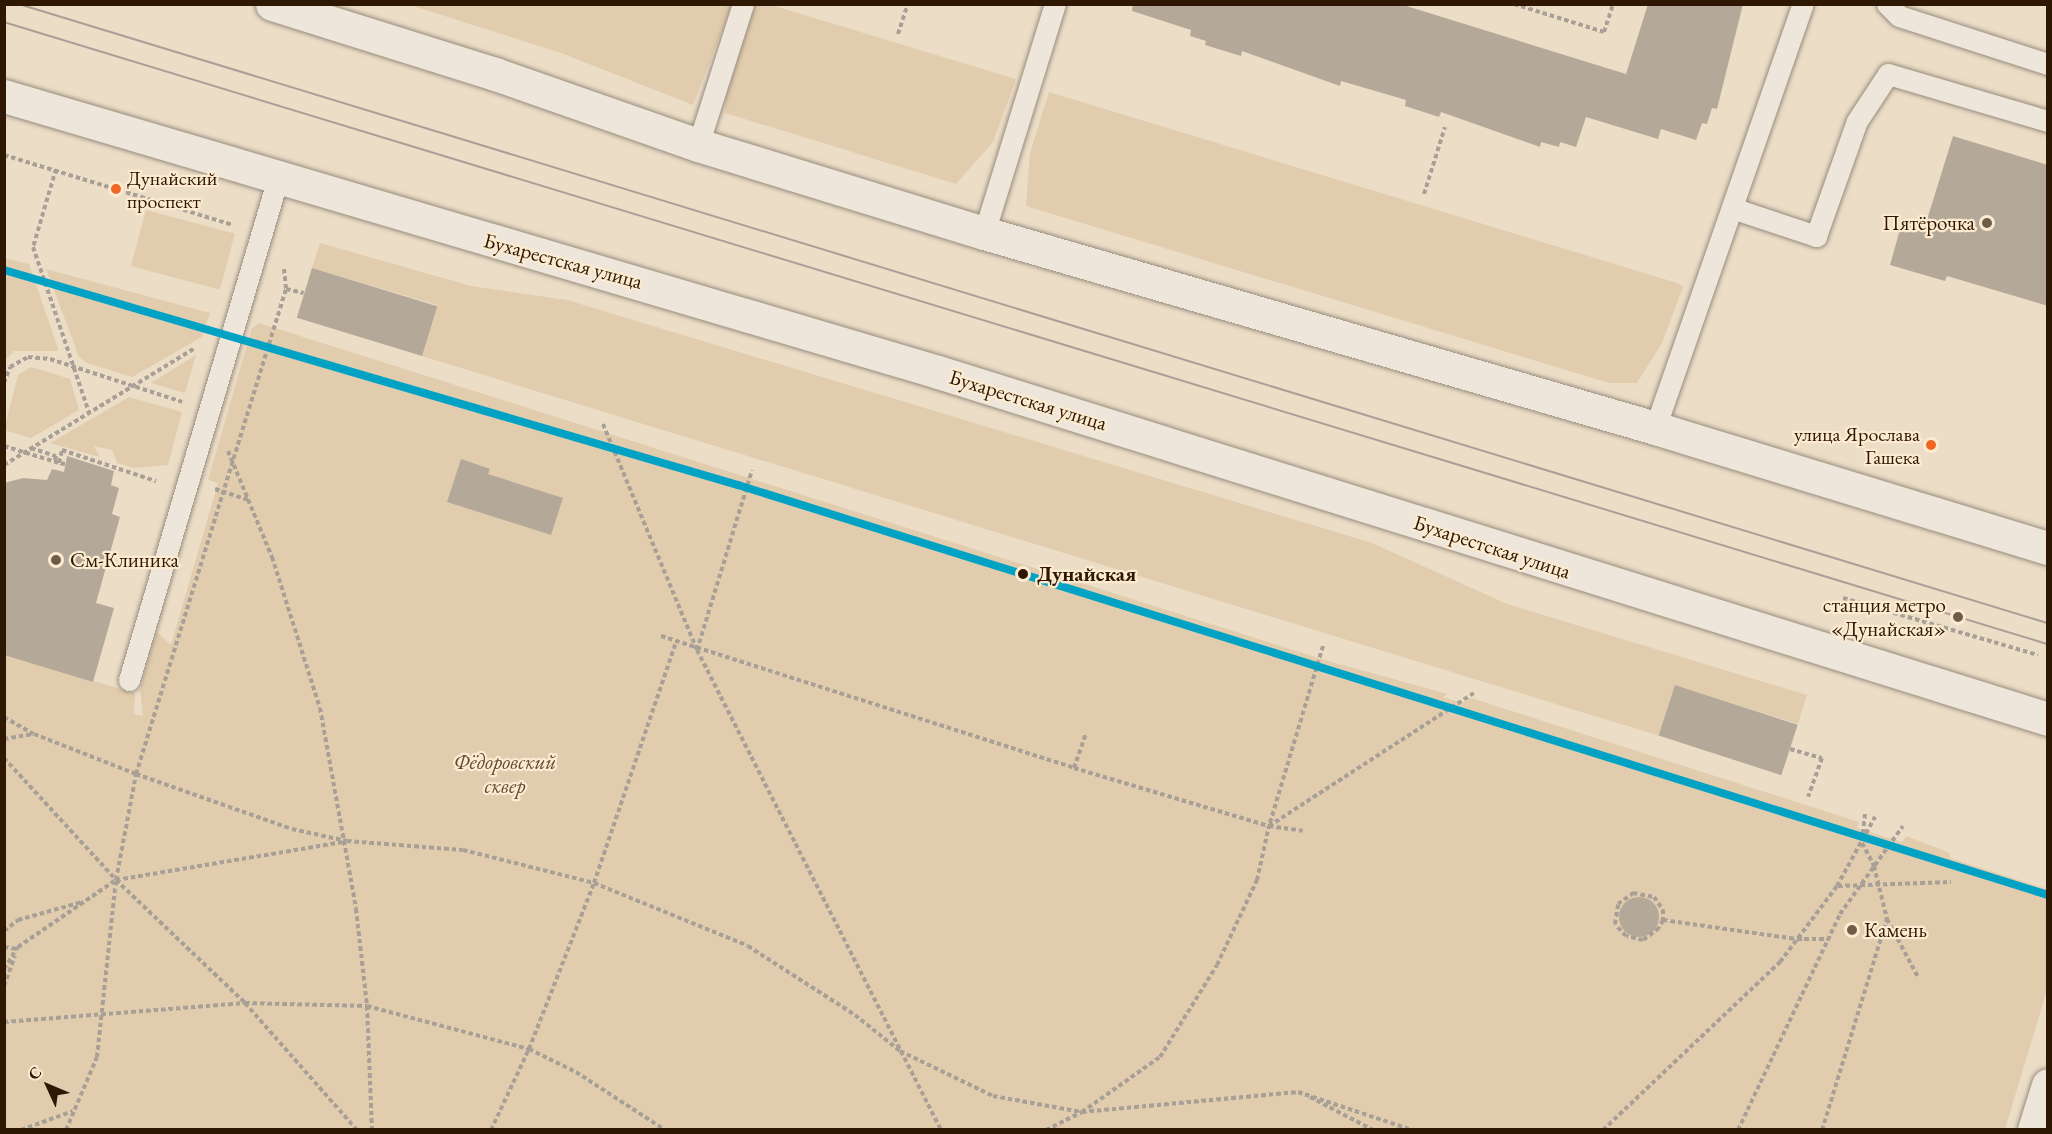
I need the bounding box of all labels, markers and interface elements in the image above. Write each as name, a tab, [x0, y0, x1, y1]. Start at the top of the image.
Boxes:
place label: Дунайский проспект	[127, 166, 217, 213]
marker: Дунайский проспект	[110, 183, 122, 195]
place label: Пятёрочка	[1883, 210, 1975, 236]
marker: Пятёрочка	[1980, 216, 1994, 230]
street label: Бухарестская улица	[481, 228, 645, 294]
street label: Бухарестская улица	[946, 364, 1110, 436]
place label: улица Ярослава Гашека	[1794, 422, 1920, 469]
marker: улица Ярослава Гашека	[1925, 439, 1937, 451]
street label: Бухарестская улица	[1410, 510, 1574, 584]
place label: См-Клиника	[70, 547, 179, 573]
marker: См-Клиника	[47, 551, 65, 569]
place label: Дунайская	[1037, 561, 1136, 587]
marker: Дунайская	[1014, 565, 1032, 583]
place label: станция метро «Дунайская»	[1823, 592, 1946, 642]
marker: станция метро «Дунайская»	[1951, 610, 1965, 624]
park label: Фёдоровский сквер	[454, 749, 556, 799]
place label: Камень	[1864, 917, 1927, 943]
marker: Камень	[1845, 923, 1859, 937]
north arrow	[18, 1056, 78, 1116]
text: С	[23, 1062, 46, 1085]

